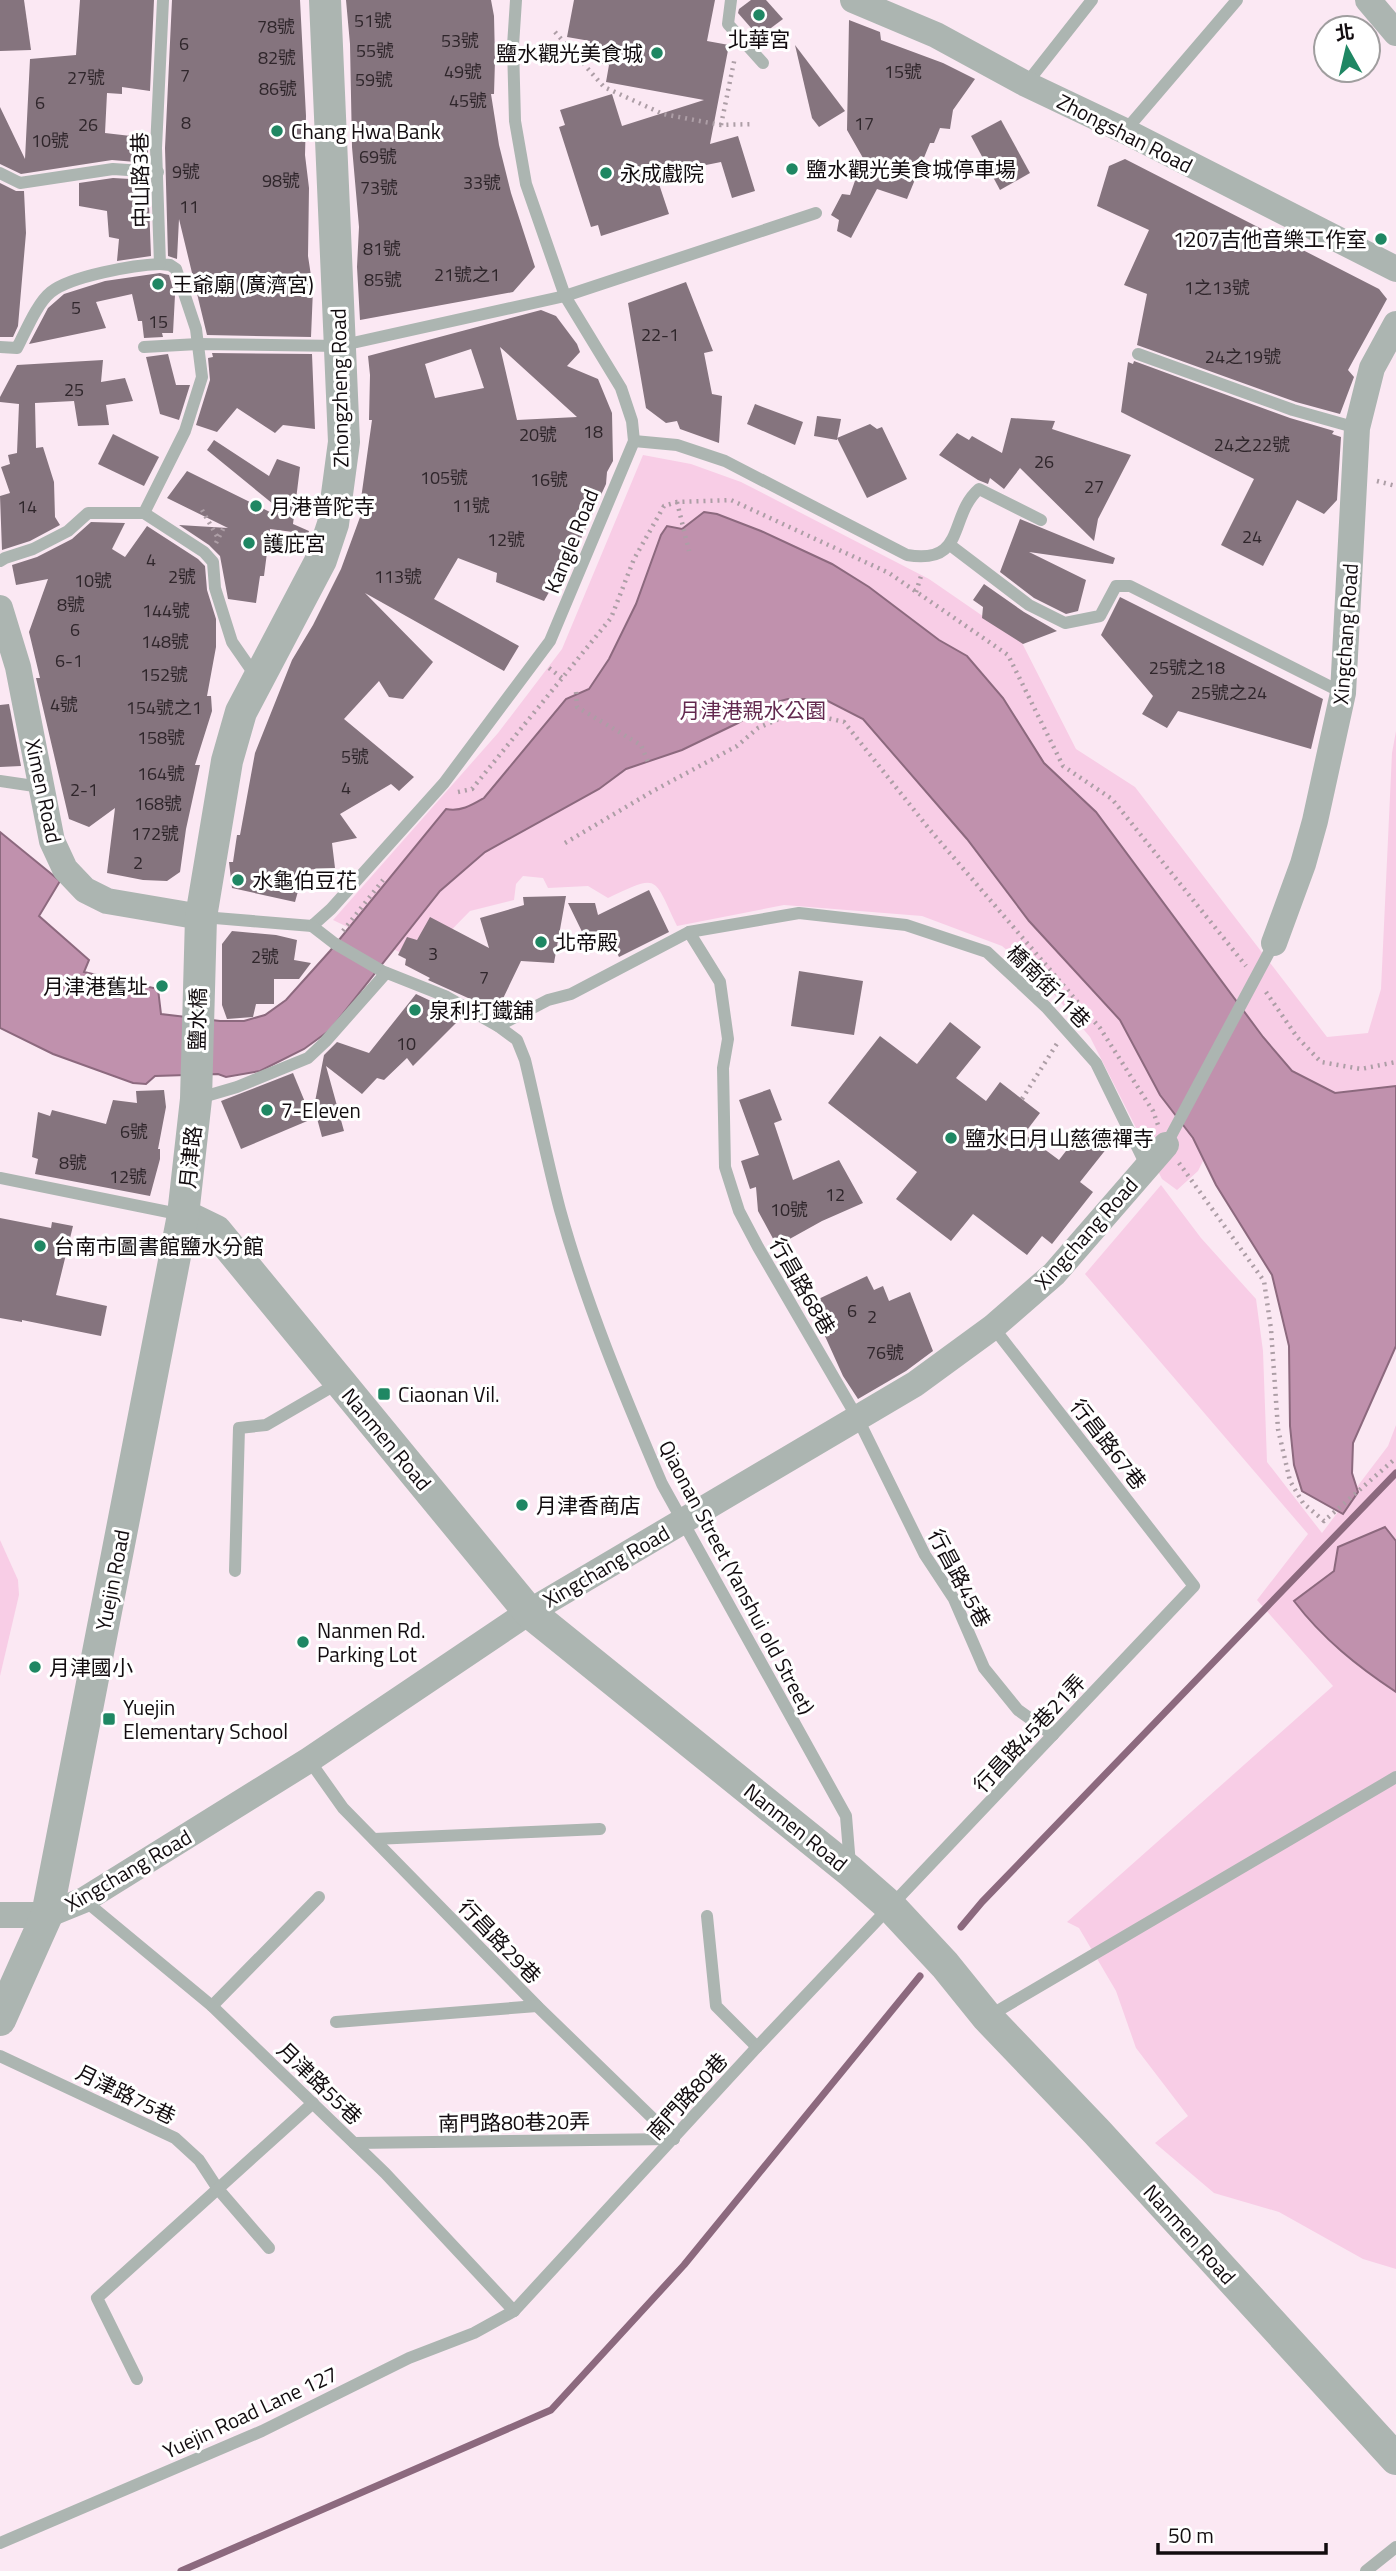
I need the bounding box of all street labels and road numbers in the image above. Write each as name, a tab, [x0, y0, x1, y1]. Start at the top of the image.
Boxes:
street label: Zhongshan Road	[1052, 85, 1198, 181]
street label: 中山路3巷	[123, 132, 157, 228]
street label: Zhongzheng Road	[322, 308, 356, 468]
street label: Kangle Road	[536, 484, 606, 598]
street label: Xingchang Road	[1324, 562, 1366, 706]
street label: Ximen Road	[17, 736, 71, 846]
street label: 橋南街11巷	[1000, 937, 1098, 1035]
street label: 鹽水橋	[180, 987, 214, 1051]
street label: 月津路	[171, 1124, 209, 1190]
street label: Xingchang Road	[1027, 1170, 1145, 1296]
street label: 行昌路68巷	[762, 1231, 844, 1341]
street label: Nanmen Road	[334, 1381, 440, 1497]
street label: 行昌路67巷	[1063, 1392, 1155, 1496]
street label: Qiaonan Street (Yanshui old Street)	[651, 1434, 823, 1720]
street label: Xingchang Road	[537, 1517, 675, 1615]
street label: 行昌路45巷	[921, 1523, 999, 1633]
street label: Yuejin Road	[87, 1527, 137, 1633]
street label: 行昌路45巷21弄	[965, 1666, 1093, 1800]
street label: Nanmen Road	[737, 1775, 855, 1879]
street label: Xingchang Road	[59, 1821, 197, 1919]
street label: 行昌路29巷	[451, 1891, 549, 1991]
street label: 月津路55巷	[270, 2034, 370, 2132]
street label: 南門路80巷	[639, 2045, 735, 2147]
street label: 月津路75巷	[71, 2056, 181, 2132]
street label: 南門路80巷20弄	[438, 2105, 590, 2139]
street label: Nanmen Road	[1136, 2177, 1244, 2291]
street label: Yuejin Road Lane 127	[157, 2357, 343, 2467]

